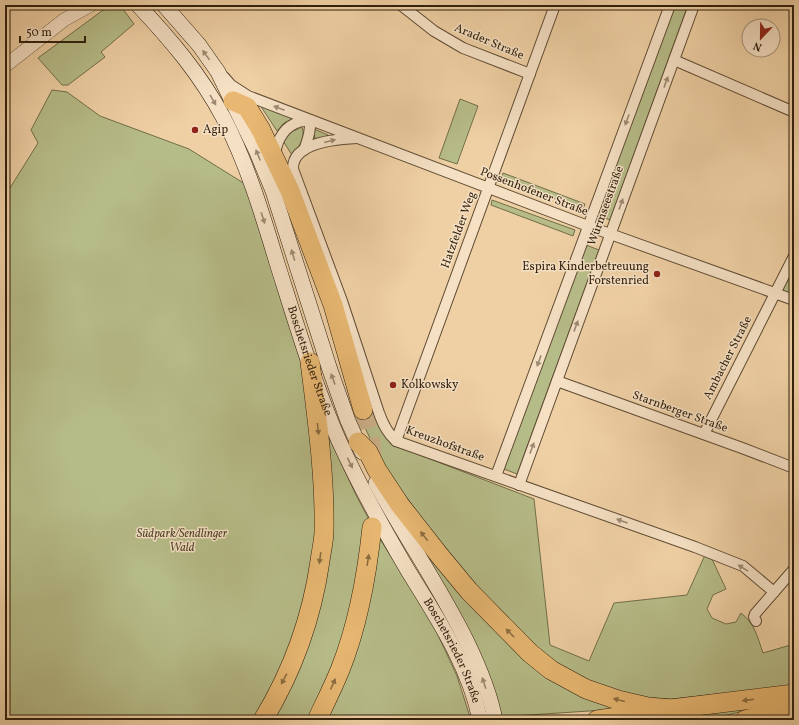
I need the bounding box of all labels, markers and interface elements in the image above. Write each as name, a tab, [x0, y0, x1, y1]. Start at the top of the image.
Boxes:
scale bar	[20, 18, 85, 44]
north arrow	[741, 18, 781, 58]
street label: Arader Straße	[452, 20, 526, 64]
text: 50 m	[26, 25, 52, 41]
text: N	[751, 37, 764, 54]
one-way arrow	[202, 50, 210, 61]
one-way arrow	[663, 75, 669, 87]
one-way arrow	[210, 94, 217, 106]
one-way arrow	[273, 105, 284, 111]
one-way arrow	[624, 115, 630, 127]
place label: Agip	[203, 122, 228, 138]
marker: Agip	[190, 125, 200, 135]
one-way arrow	[324, 138, 336, 144]
one-way arrow	[255, 148, 261, 160]
street label: Possenhofener Straße	[478, 164, 591, 220]
street label: Würmseestraße	[584, 164, 628, 248]
street label: Hatzfelder Weg	[438, 189, 480, 271]
one-way arrow	[618, 197, 624, 209]
one-way arrow	[260, 212, 266, 224]
one-way arrow	[290, 249, 296, 261]
place label: Espira Kinderbetreuung Forstenried	[522, 259, 649, 289]
marker: Espira Kinderbetreuung Forstenried	[652, 269, 662, 279]
street label: Boschetsrieder Straße	[283, 304, 336, 419]
street label: Ambacher Straße	[700, 313, 756, 402]
one-way arrow	[574, 319, 580, 331]
one-way arrow	[535, 355, 541, 367]
one-way arrow	[330, 373, 336, 385]
place label: Kolkowsky	[401, 377, 459, 393]
marker: Kolkowsky	[388, 380, 398, 390]
street label: Starnberger Straße	[630, 387, 730, 437]
street label: Kreuzhofstraße	[404, 422, 487, 466]
one-way arrow	[315, 423, 321, 435]
one-way arrow	[530, 442, 536, 454]
one-way arrow	[347, 458, 353, 469]
one-way arrow	[616, 518, 628, 524]
park label: Südpark/Sendlinger Wald	[137, 526, 228, 556]
one-way arrow	[419, 530, 428, 541]
one-way arrow	[317, 552, 323, 564]
one-way arrow	[365, 553, 371, 566]
one-way arrow	[737, 564, 749, 571]
street label: Boschetsrieder Straße	[419, 595, 484, 706]
one-way arrow	[505, 628, 515, 638]
one-way arrow	[281, 673, 288, 685]
one-way arrow	[481, 676, 487, 688]
one-way arrow	[330, 679, 336, 690]
one-way arrow	[613, 697, 625, 703]
one-way arrow	[742, 697, 754, 703]

